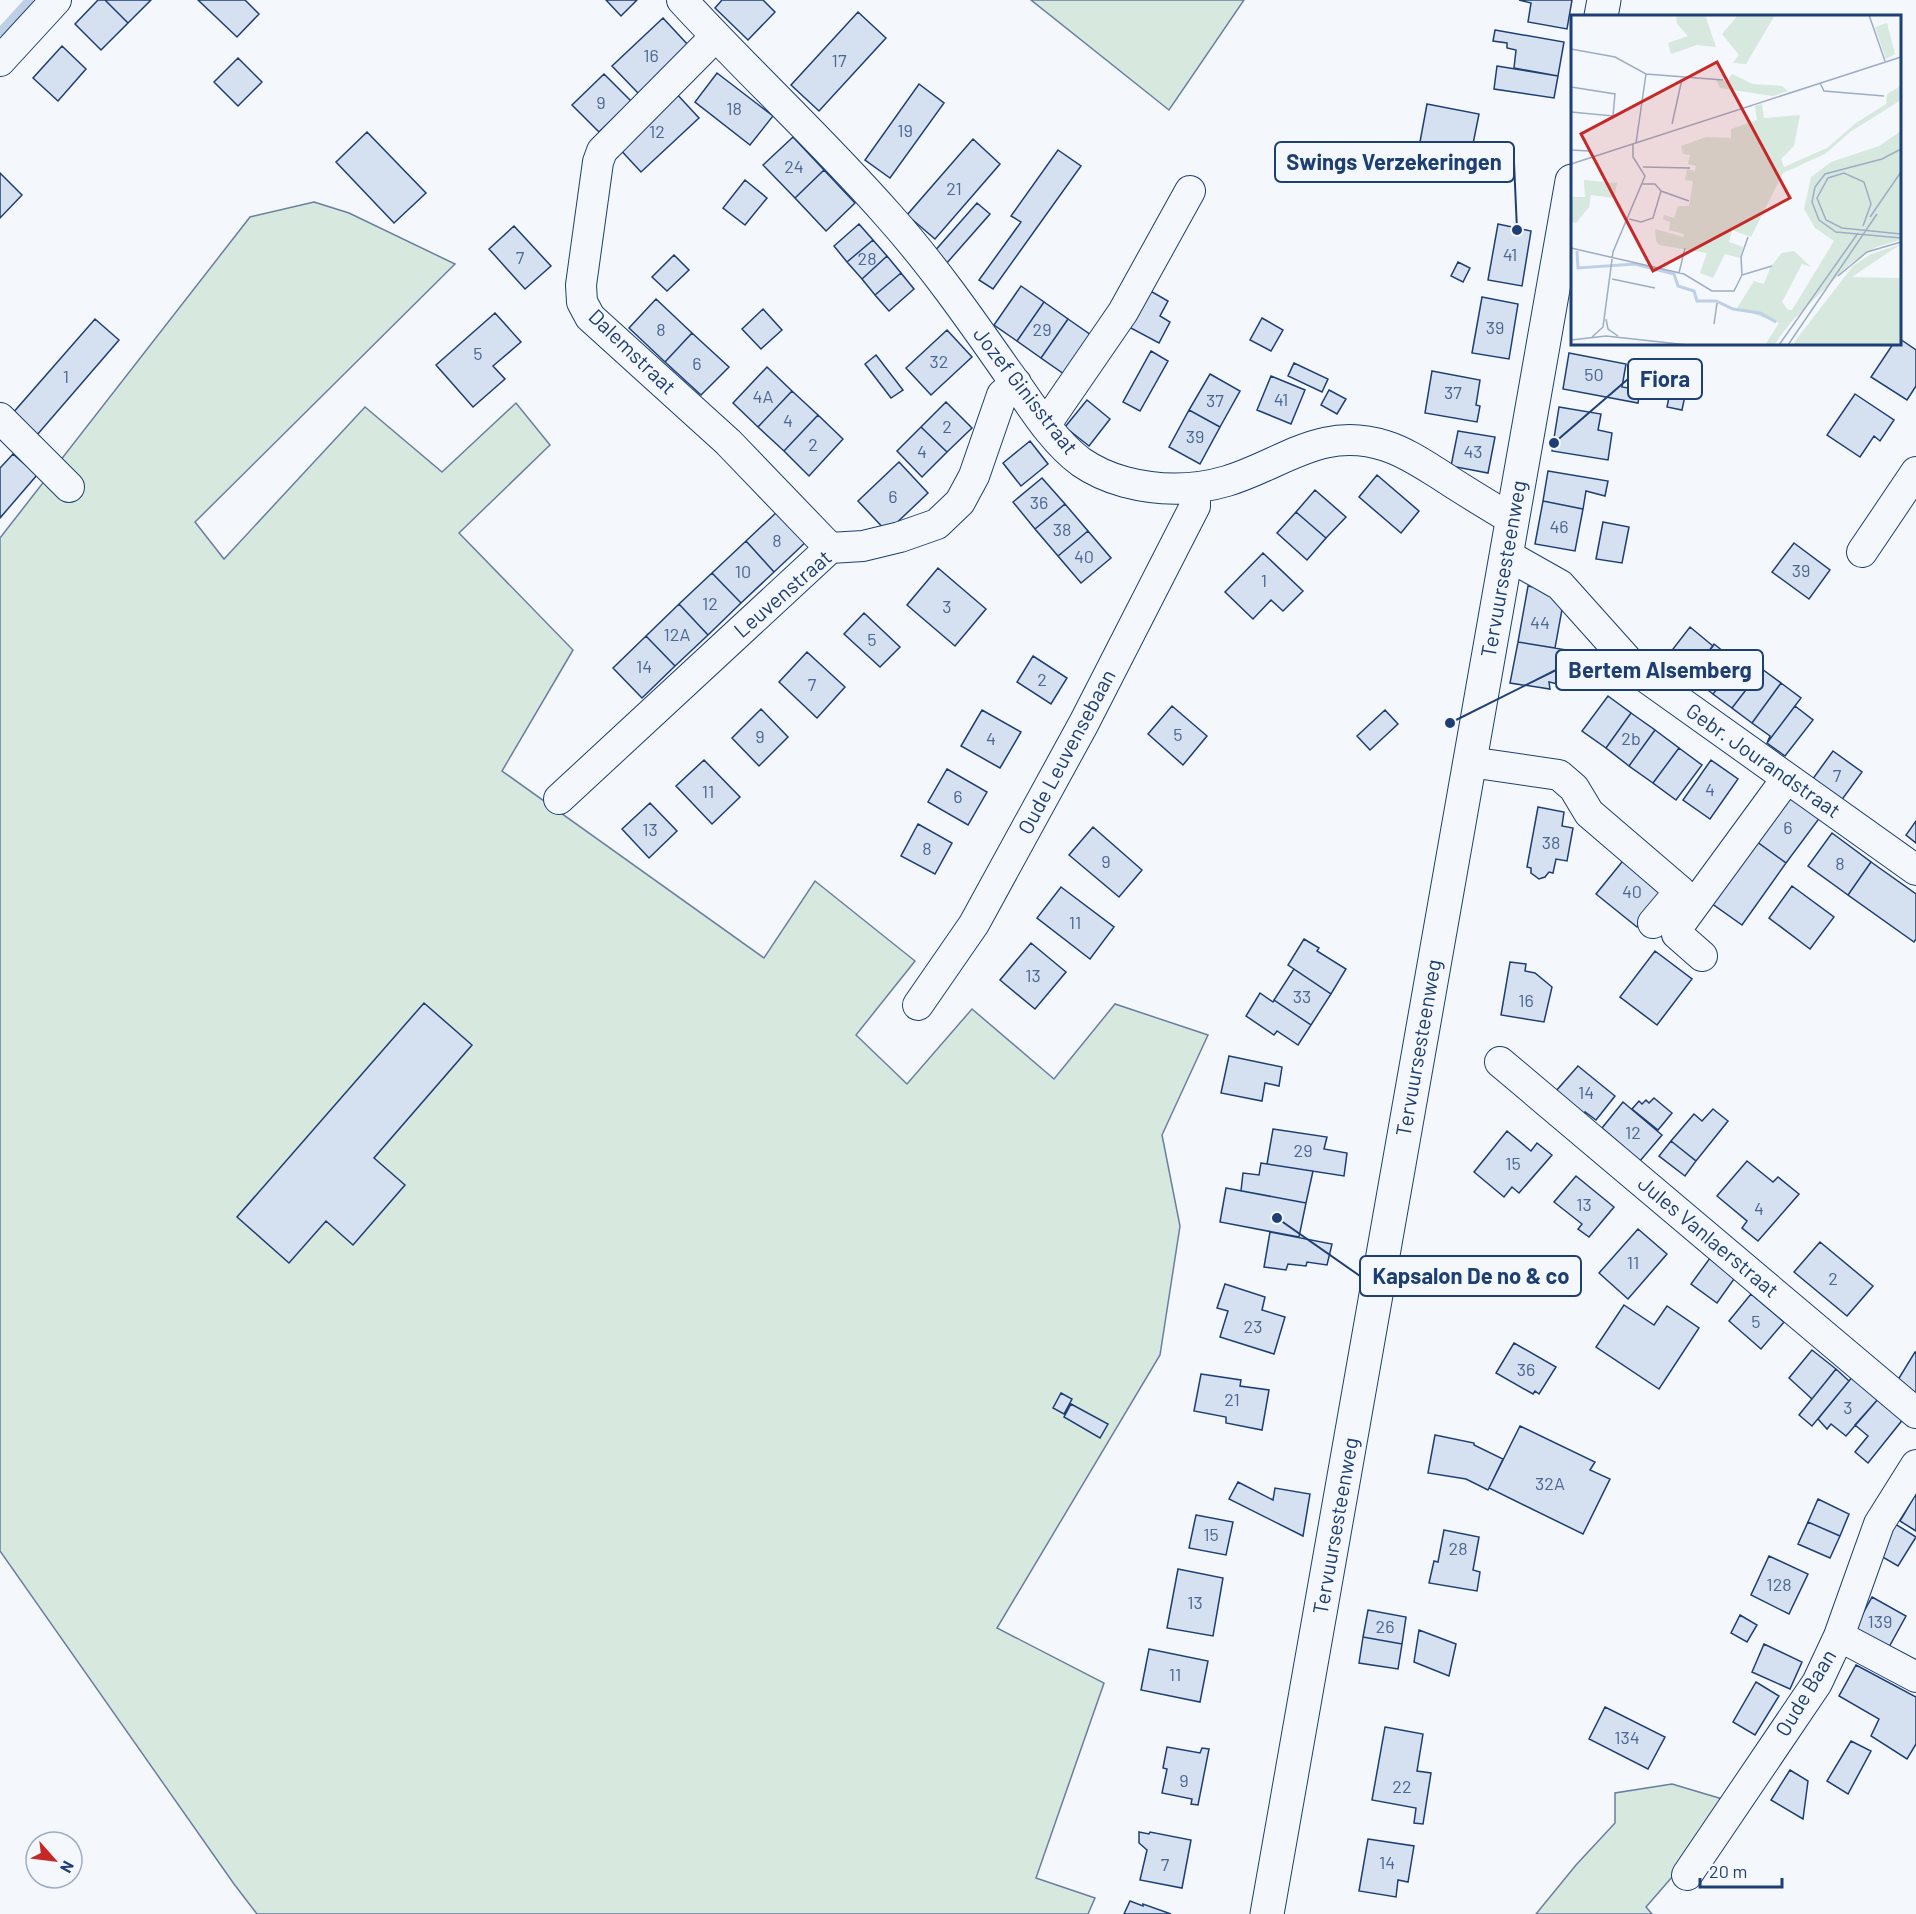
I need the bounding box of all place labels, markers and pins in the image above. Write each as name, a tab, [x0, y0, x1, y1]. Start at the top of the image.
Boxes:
callout: Swings Verzekeringen	[1275, 142, 1514, 182]
callout: Fiora	[1628, 359, 1702, 399]
callout: Bertem Alsemberg	[1556, 650, 1763, 690]
callout: Kapsalon De no & co	[1360, 1256, 1581, 1296]

